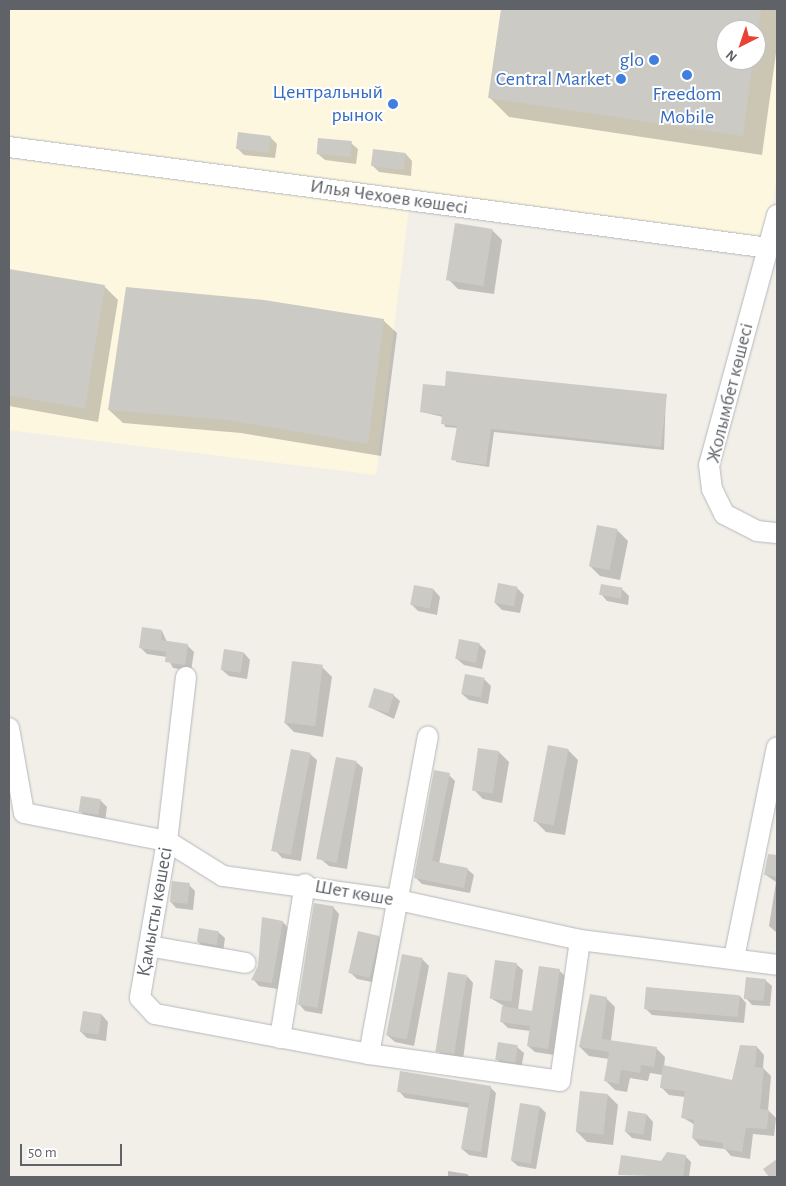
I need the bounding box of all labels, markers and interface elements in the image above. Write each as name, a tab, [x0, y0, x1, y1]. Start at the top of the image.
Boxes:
north arrow	[716, 20, 766, 70]
text: N	[724, 47, 740, 64]
place label: glo	[620, 48, 644, 72]
marker: glo	[648, 54, 660, 66]
place label: Central Market	[496, 67, 611, 91]
marker: Freedom Mobile	[681, 69, 693, 81]
marker: Central Market	[615, 73, 627, 85]
place label: Центральный рынок	[272, 80, 383, 127]
place label: Freedom Mobile	[653, 83, 721, 130]
marker: Центральный рынок	[387, 98, 399, 110]
street label: Илья Чехоев көшесі	[308, 174, 470, 220]
street label: Жолымбет көшесі	[701, 321, 759, 465]
street label: Қамысты көшесі	[132, 845, 178, 979]
street label: Шет көше	[313, 874, 395, 912]
scale bar	[22, 1134, 125, 1166]
text: 50 m	[28, 1145, 57, 1160]

